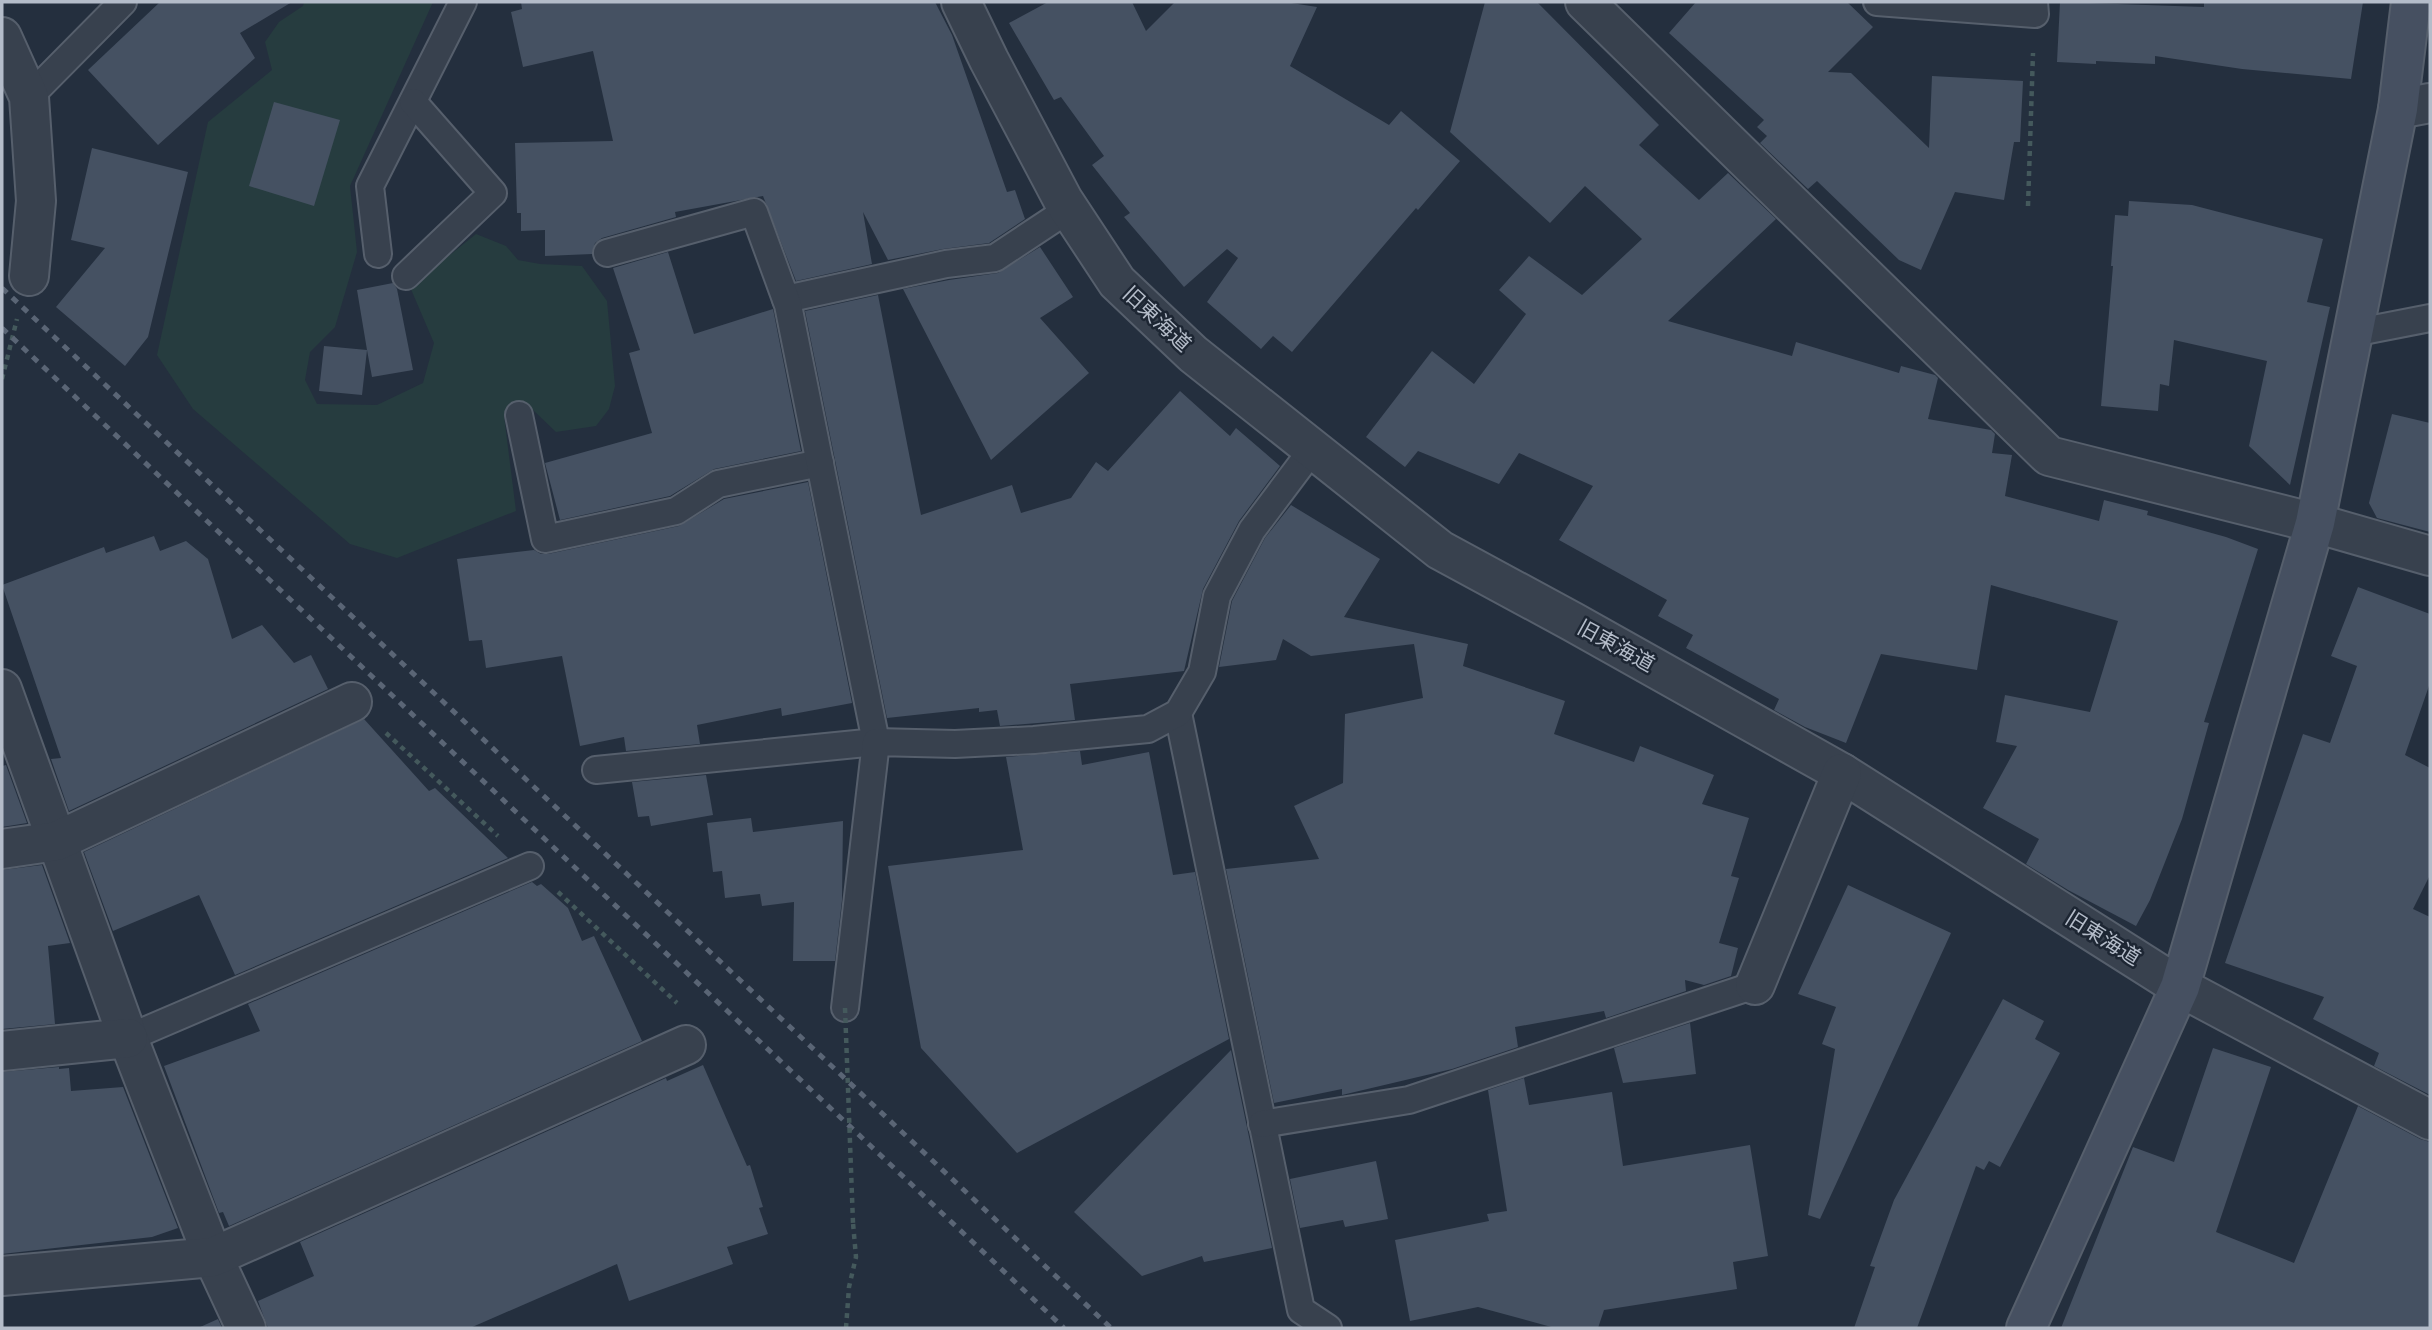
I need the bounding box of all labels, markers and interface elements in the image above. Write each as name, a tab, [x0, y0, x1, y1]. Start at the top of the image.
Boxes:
street label: 旧東海道	[1118, 282, 1196, 356]
street label: 旧東海道	[1573, 615, 1659, 677]
street label: 旧東海道	[2061, 906, 2145, 970]

